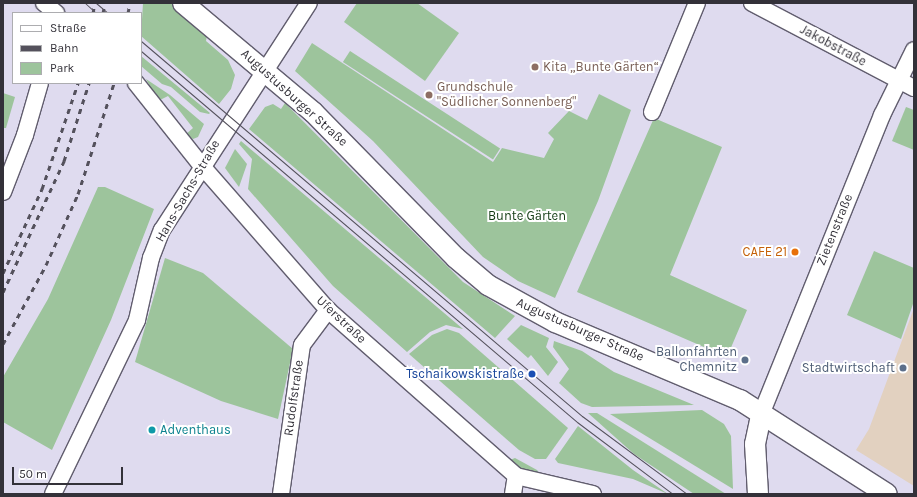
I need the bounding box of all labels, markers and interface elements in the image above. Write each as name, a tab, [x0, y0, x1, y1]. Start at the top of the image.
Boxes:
legend	[12, 12, 142, 84]
text: Straße	[50, 21, 86, 35]
street label: Jakobstraße	[797, 22, 869, 70]
text: Bahn	[50, 41, 79, 55]
street label: Augustusburger Straße	[237, 46, 351, 150]
place label: Kita „Bunte Gärten“	[543, 59, 659, 75]
text: Park	[50, 61, 74, 75]
marker: Kita „Bunte Gärten“	[530, 62, 540, 72]
place label: Grundschule "Südlicher Sonnenberg"	[437, 80, 576, 111]
marker: Grundschule "Südlicher Sonnenberg"	[424, 90, 434, 100]
street label: Hans-Sachs-Straße	[152, 137, 224, 245]
street label: Zietenstraße	[814, 192, 856, 268]
park label: Bunte Gärten	[488, 208, 566, 224]
place label: CAFE 21	[743, 244, 787, 260]
marker: CAFE 21	[790, 247, 800, 257]
street label: Uferstraße	[313, 293, 369, 347]
street label: Augustusburger Straße	[514, 295, 646, 365]
place label: Ballonfahrten Chemnitz	[656, 345, 737, 376]
marker: Ballonfahrten Chemnitz	[740, 355, 750, 365]
street label: Rudolfstraße	[281, 359, 307, 437]
place label: Stadtwirtschaft	[802, 360, 895, 376]
marker: Stadtwirtschaft	[898, 363, 908, 373]
place label: Tschaikowskistraße	[406, 366, 524, 382]
marker: Tschaikowskistraße	[527, 369, 537, 379]
place label: Adventhaus	[160, 422, 231, 438]
marker: Adventhaus	[147, 425, 157, 435]
scale bar	[14, 459, 125, 485]
text: 50 m	[19, 467, 47, 481]

